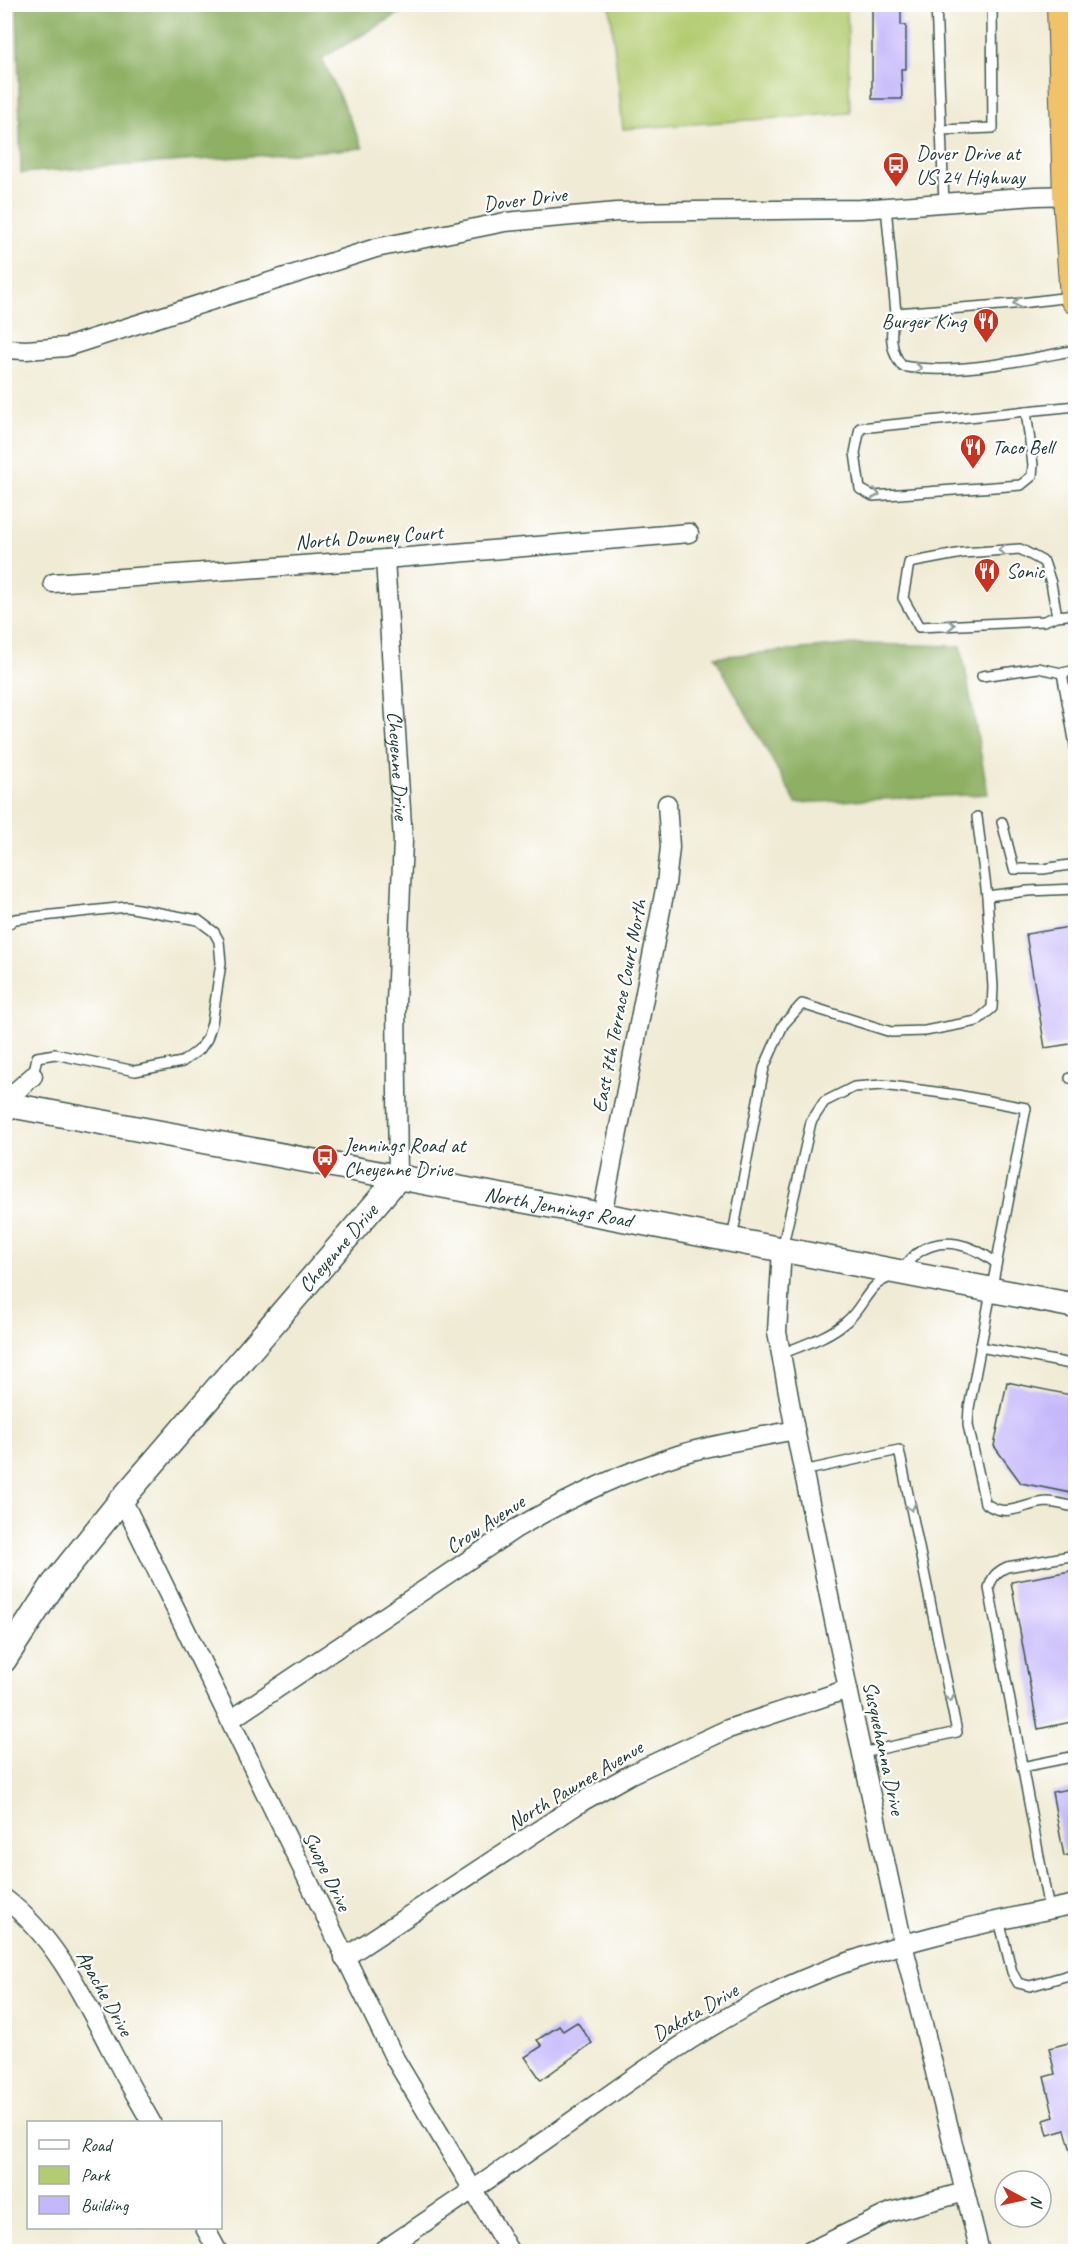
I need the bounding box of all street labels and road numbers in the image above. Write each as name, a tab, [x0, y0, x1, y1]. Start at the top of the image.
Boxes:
street label: Dover Drive	[482, 181, 570, 217]
street label: North Downey Court	[294, 519, 446, 555]
street label: Cheyenne Drive	[382, 710, 415, 822]
street label: East 7th Terrace Court North	[586, 896, 653, 1115]
street label: North Jennings Road	[483, 1180, 637, 1234]
street label: Cheyenne Drive	[293, 1197, 384, 1298]
street label: Crow Avenue	[441, 1488, 531, 1559]
street label: Susquehanna Drive	[857, 1679, 911, 1819]
street label: North Pawnee Avenue	[502, 1733, 649, 1836]
street label: Swope Drive	[297, 1827, 358, 1917]
street label: Apache Drive	[71, 1946, 140, 2042]
street label: Dakota Drive	[648, 1976, 743, 2047]

